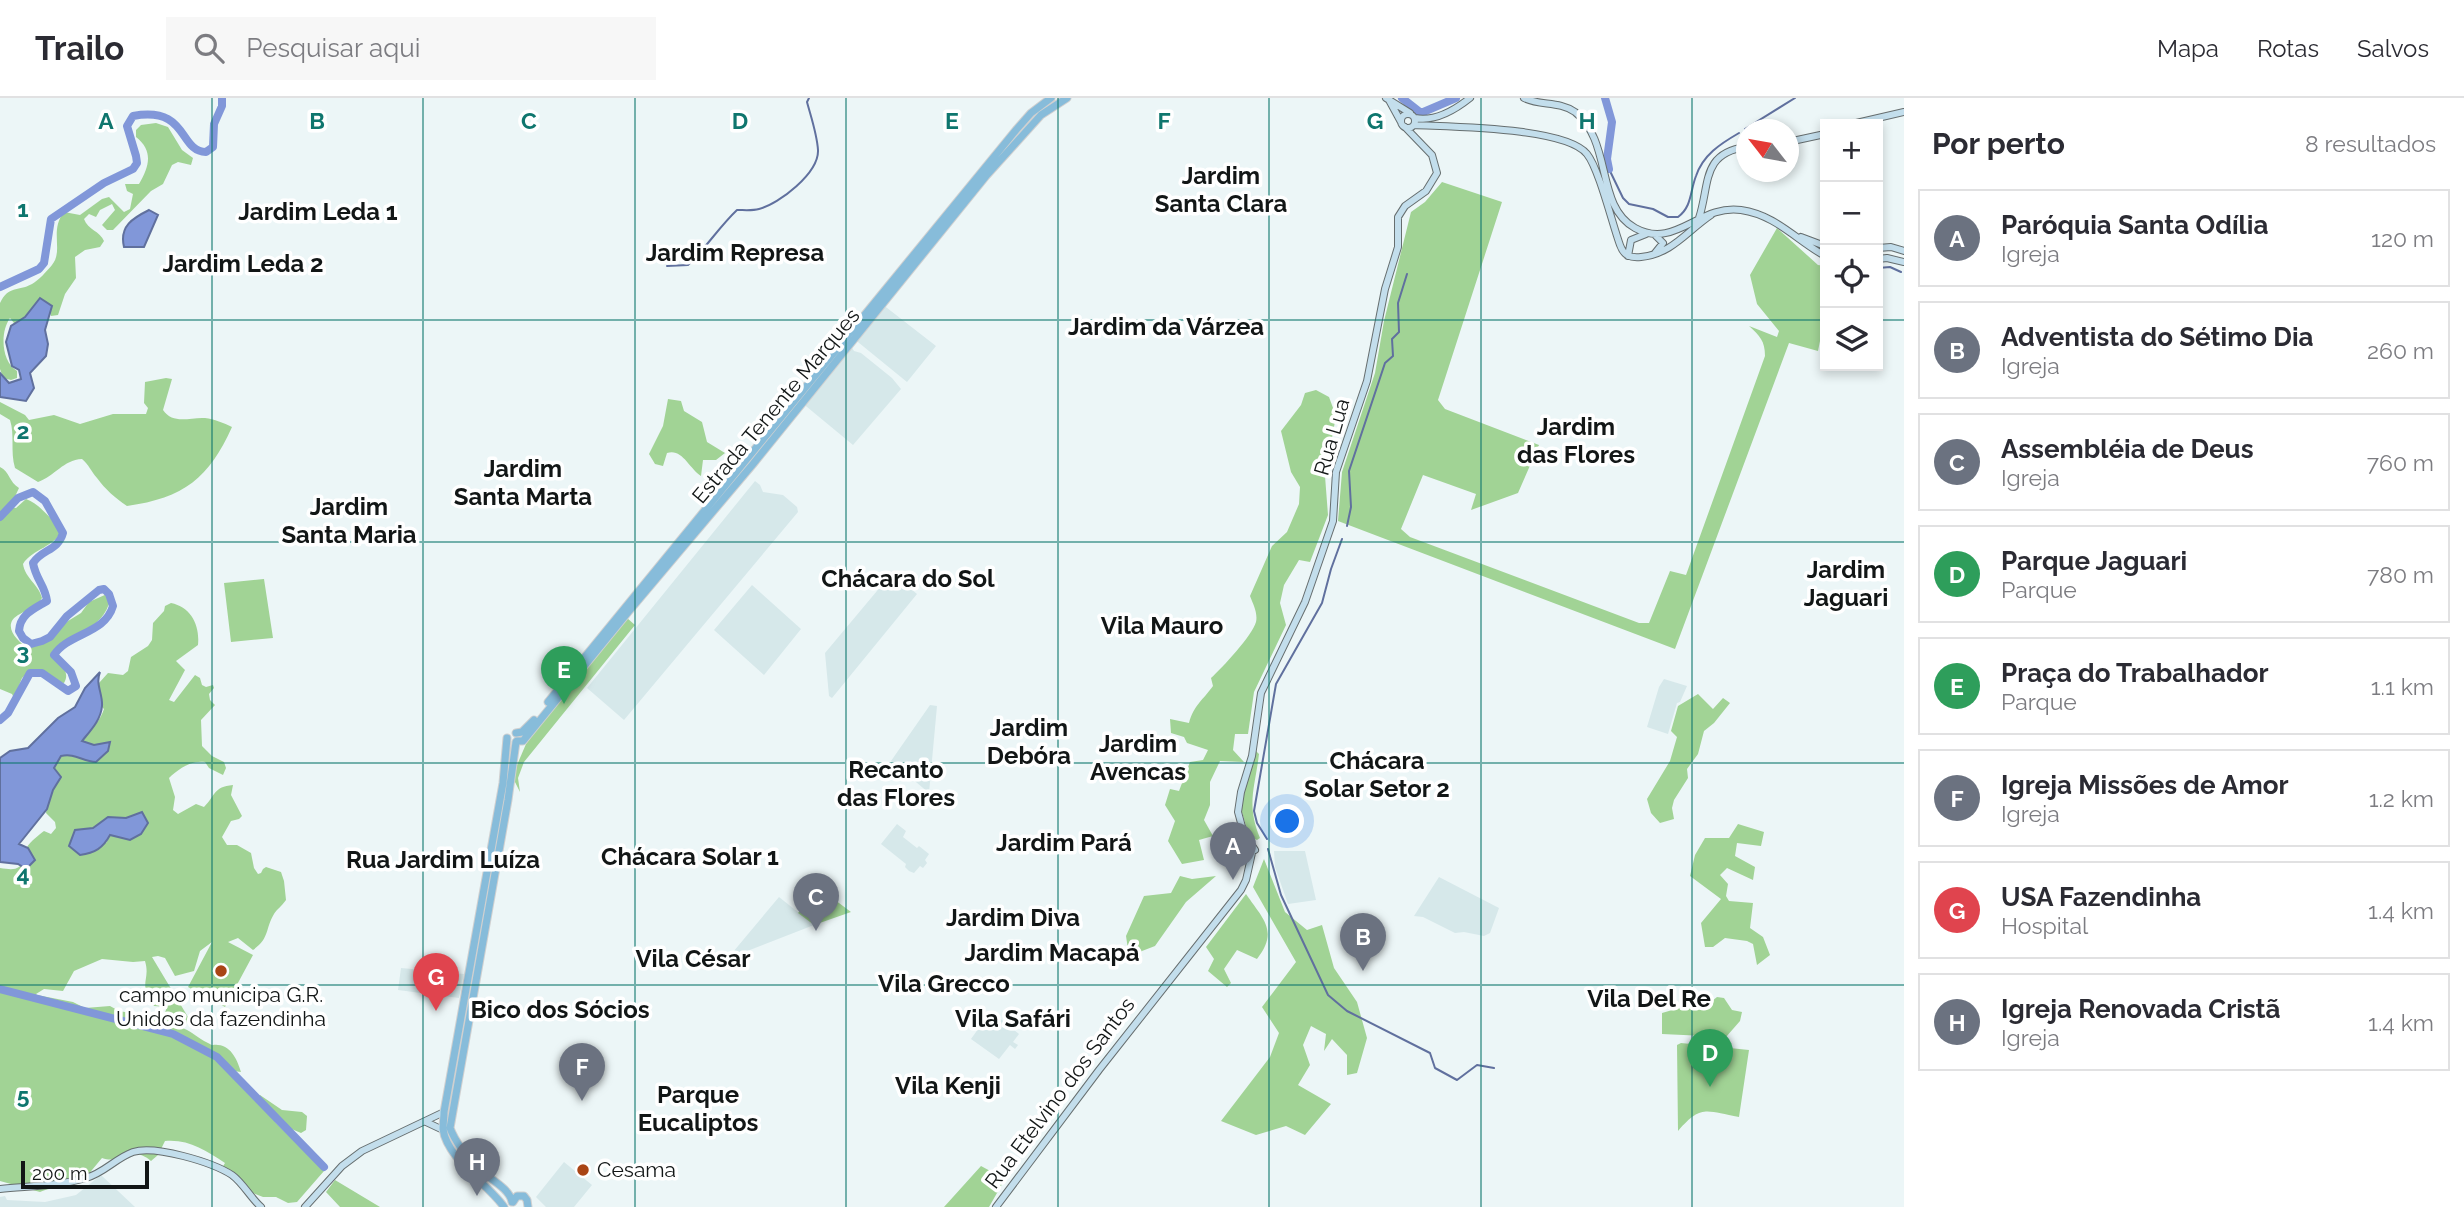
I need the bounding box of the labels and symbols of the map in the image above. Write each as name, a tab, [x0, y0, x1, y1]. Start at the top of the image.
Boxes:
text: A	[98, 107, 114, 134]
text: B	[309, 107, 325, 134]
text: C	[521, 107, 537, 134]
text: D	[732, 107, 748, 134]
text: E	[945, 107, 959, 134]
text: F	[1157, 107, 1171, 134]
text: G	[1367, 107, 1383, 134]
text: H	[1578, 107, 1596, 134]
north arrow	[1736, 119, 1799, 182]
district label: Jardim Santa Clara	[1155, 161, 1287, 218]
text: 1	[17, 195, 29, 222]
district label: Jardim Leda 1	[238, 197, 398, 226]
district label: Jardim Represa	[646, 238, 824, 267]
district label: Jardim Leda 2	[162, 249, 324, 278]
street label: Estrada Tenente Marques	[687, 303, 864, 508]
district label: Jardim da Várzea	[1068, 312, 1264, 341]
street label: Rua Lua	[1309, 395, 1354, 478]
district label: Jardim das Flores	[1517, 412, 1635, 469]
text: 2	[17, 417, 29, 444]
district label: Jardim Santa Marta	[454, 454, 592, 511]
district label: Jardim Santa Maria	[281, 492, 417, 549]
district label: Jardim Jaguari	[1804, 555, 1888, 612]
district label: Chácara do Sol	[821, 564, 995, 593]
district label: Vila Mauro	[1101, 611, 1223, 640]
text: 3	[17, 638, 29, 665]
pin: E	[541, 646, 587, 704]
district label: Jardim Debóra	[987, 713, 1071, 770]
district label: Jardim Avencas	[1090, 729, 1186, 786]
district label: Chácara Solar Setor 2	[1304, 746, 1450, 803]
district label: Recanto das Flores	[837, 755, 955, 812]
your location	[1270, 804, 1304, 838]
pin: A	[1210, 822, 1256, 880]
district label: Jardim Pará	[996, 828, 1132, 857]
district label: Chácara Solar 1	[601, 842, 779, 871]
district label: Rua Jardim Luíza	[346, 845, 540, 874]
text: 4	[16, 860, 30, 887]
pin: C	[793, 873, 839, 931]
district label: Jardim Diva	[946, 903, 1080, 932]
pin: B	[1340, 913, 1386, 971]
district label: Jardim Macapá	[965, 938, 1140, 967]
district label: Vila César	[635, 944, 751, 973]
pin: G	[413, 953, 459, 1011]
marker: campo municipa G.R. Unidos da fazendinha	[213, 963, 229, 979]
district label: Vila Grecco	[878, 969, 1010, 998]
place label: campo municipa G.R. Unidos da fazendinha	[116, 982, 326, 1031]
district label: Vila Del Re	[1587, 984, 1711, 1013]
street label: Rua Etelvino dos Santos	[980, 992, 1140, 1193]
district label: Bico dos Sócios	[470, 995, 650, 1024]
district label: Vila Safári	[955, 1004, 1071, 1033]
pin: D	[1687, 1029, 1733, 1087]
pin: F	[559, 1043, 605, 1101]
district label: Vila Kenji	[895, 1071, 1001, 1100]
district label: Parque Eucaliptos	[638, 1080, 758, 1137]
text: 5	[17, 1082, 30, 1109]
pin: H	[454, 1138, 500, 1196]
place label: Cesama	[597, 1157, 676, 1182]
scale bar	[21, 1158, 149, 1190]
marker: Cesama	[575, 1162, 591, 1178]

